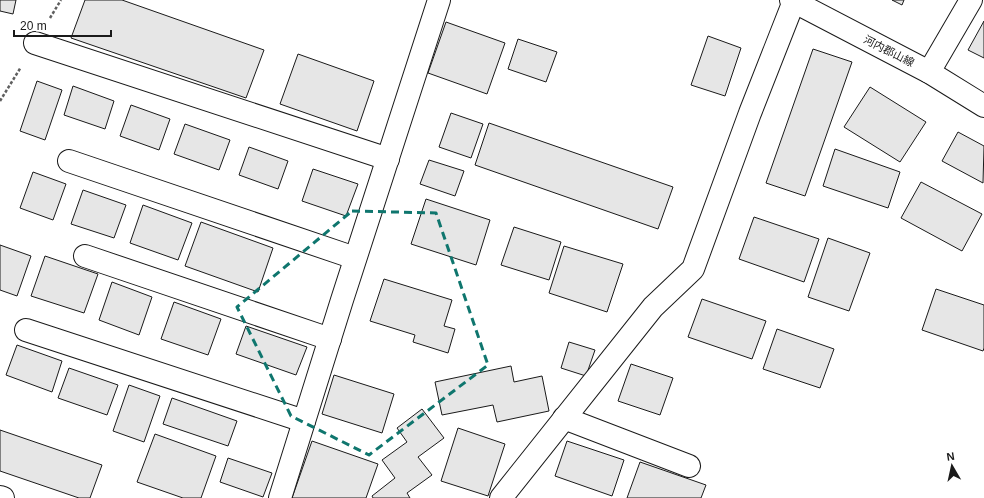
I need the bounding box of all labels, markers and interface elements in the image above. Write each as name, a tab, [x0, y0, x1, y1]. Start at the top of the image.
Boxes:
scale bar	[14, 12, 111, 38]
text: 20 m	[20, 19, 47, 33]
street label: 河内郡山線	[862, 33, 916, 69]
north arrow	[932, 446, 972, 486]
text: N	[946, 450, 955, 463]

